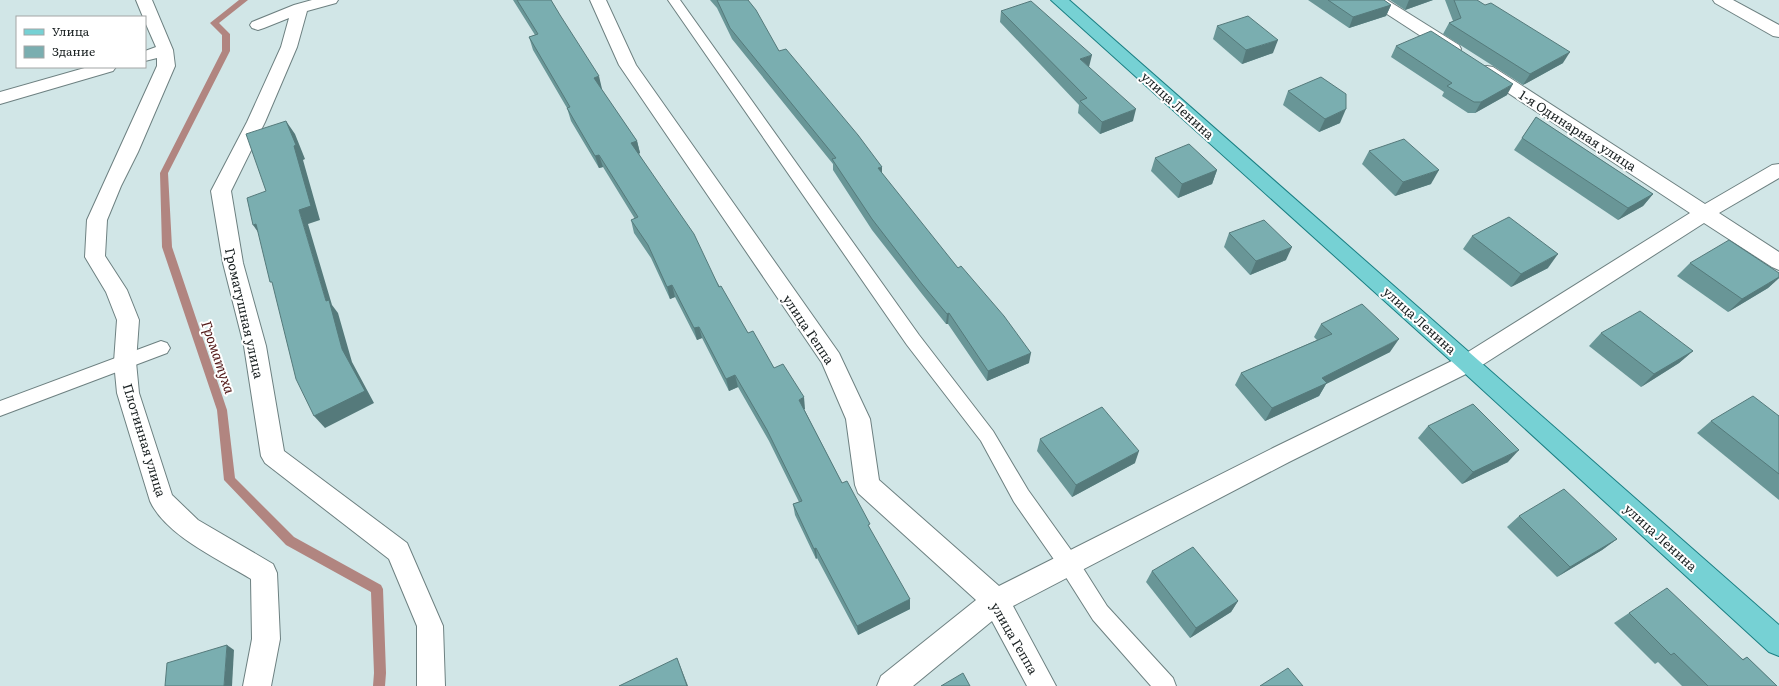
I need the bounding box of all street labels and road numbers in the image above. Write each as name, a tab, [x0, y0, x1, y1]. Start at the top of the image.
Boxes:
street label: улица Ленина	[1137, 67, 1219, 143]
street label: 1-я Одинарная улица	[1516, 85, 1640, 175]
street label: Громатушная улица	[221, 246, 269, 380]
street label: улица Ленина	[1379, 282, 1461, 358]
street label: улица Геппа	[779, 290, 839, 368]
street label: Плотинная улица	[119, 381, 171, 499]
street label: улица Ленина	[1620, 499, 1702, 575]
street label: улица Геппа	[987, 598, 1043, 678]

